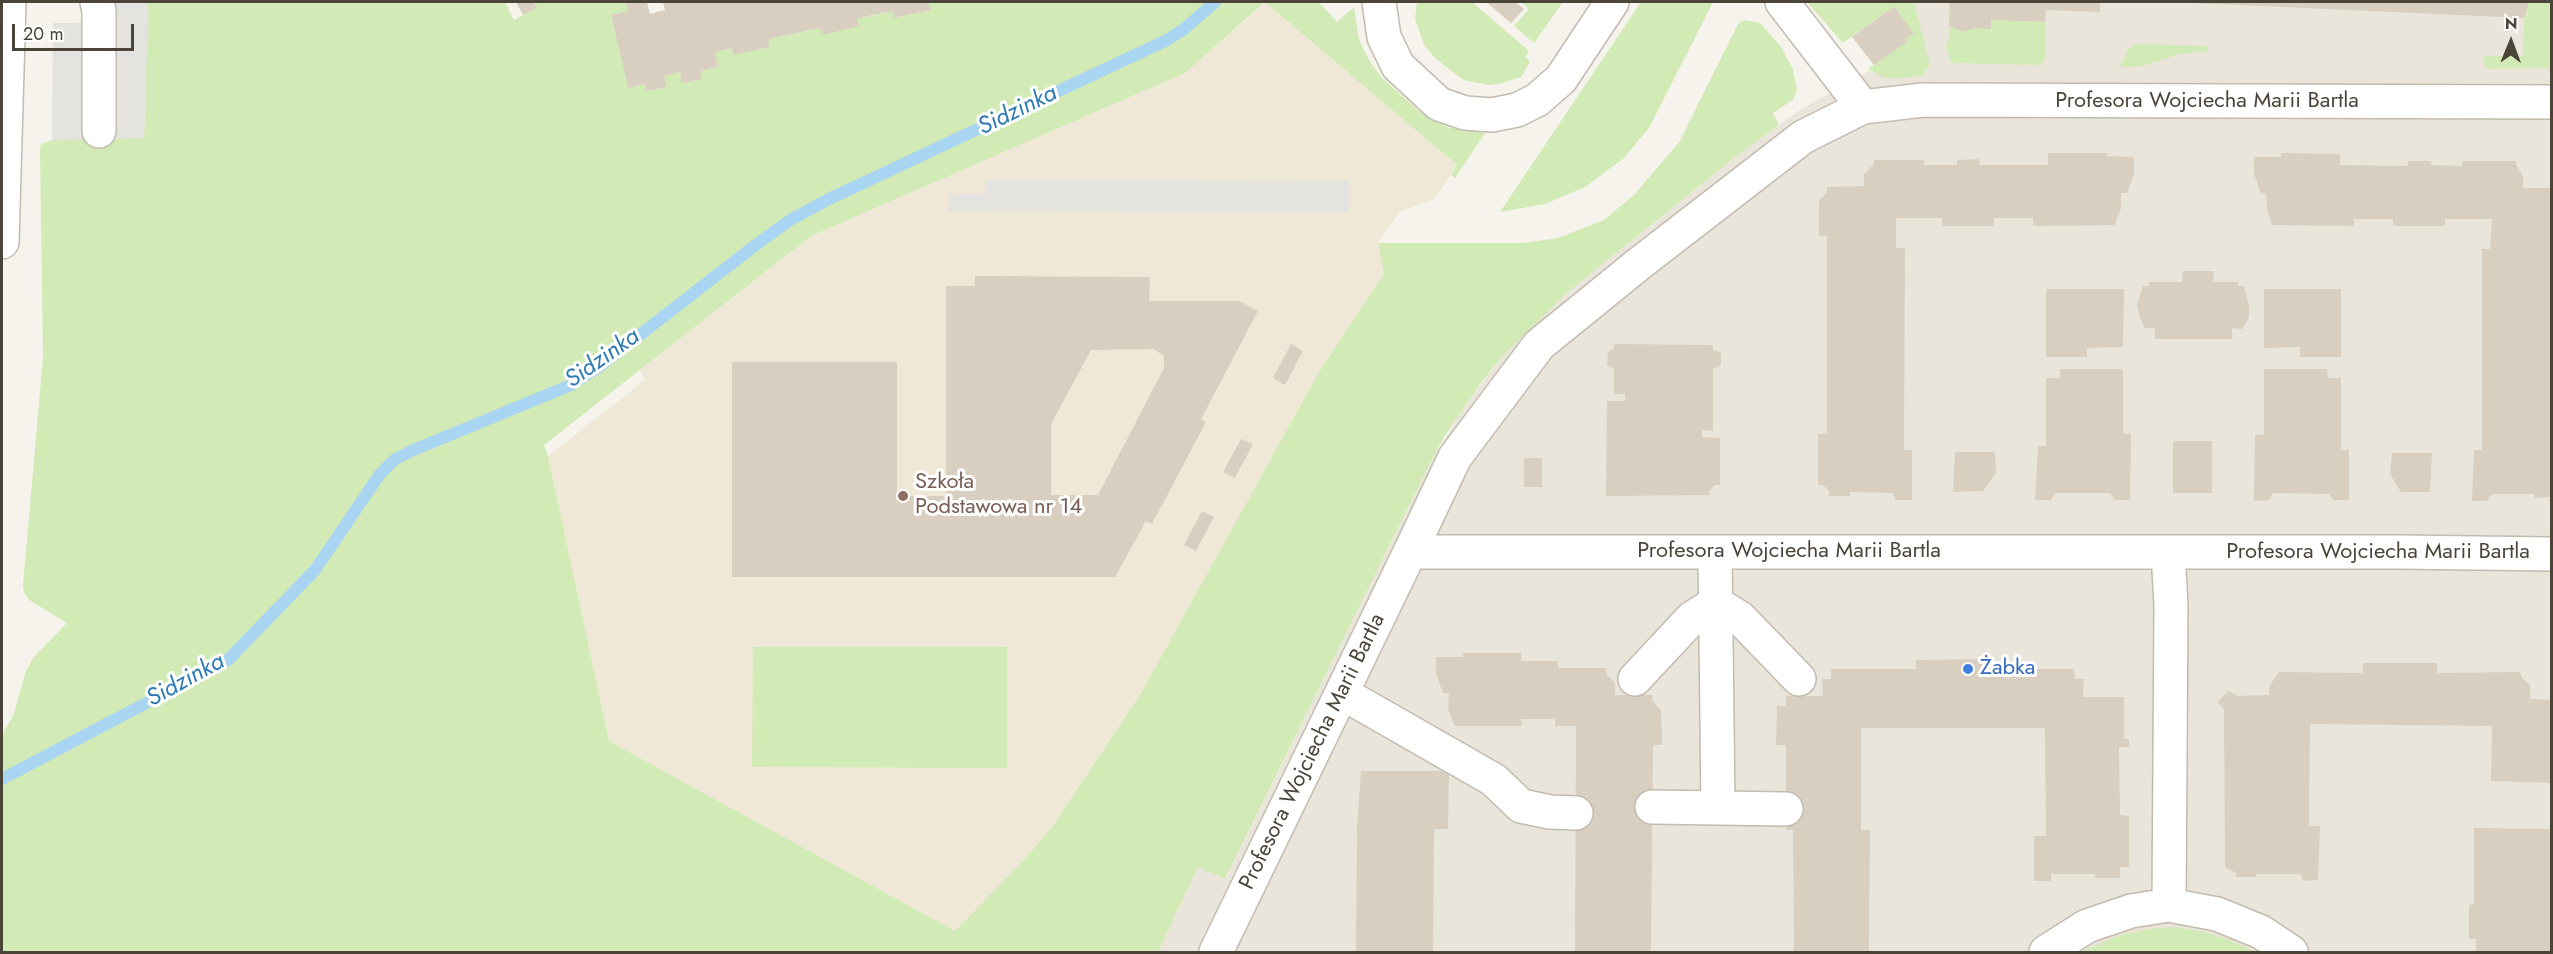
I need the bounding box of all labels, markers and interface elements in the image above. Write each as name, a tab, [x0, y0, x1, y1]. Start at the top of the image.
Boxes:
scale bar	[15, 12, 136, 50]
north arrow	[2481, 12, 2541, 72]
text: N	[2505, 12, 2518, 35]
text: 20 m	[23, 21, 63, 47]
water label: Sidzinka	[974, 80, 1062, 142]
street label: Profesora Wojciecha Marii Bartla	[2055, 89, 2359, 115]
water label: Sidzinka	[560, 323, 646, 395]
place label: Szkoła Podstawowa nr 14	[915, 470, 1082, 522]
marker: Szkoła Podstawowa nr 14	[896, 489, 910, 503]
street label: Profesora Wojciecha Marii Bartla	[1637, 539, 1941, 565]
street label: Profesora Wojciecha Marii Bartla	[2226, 540, 2530, 566]
street label: Profesora Wojciecha Marii Bartla	[1235, 610, 1391, 894]
water label: Sidzinka	[142, 648, 230, 714]
place label: Żabka	[1980, 656, 2035, 682]
marker: Żabka	[1961, 662, 1975, 676]

